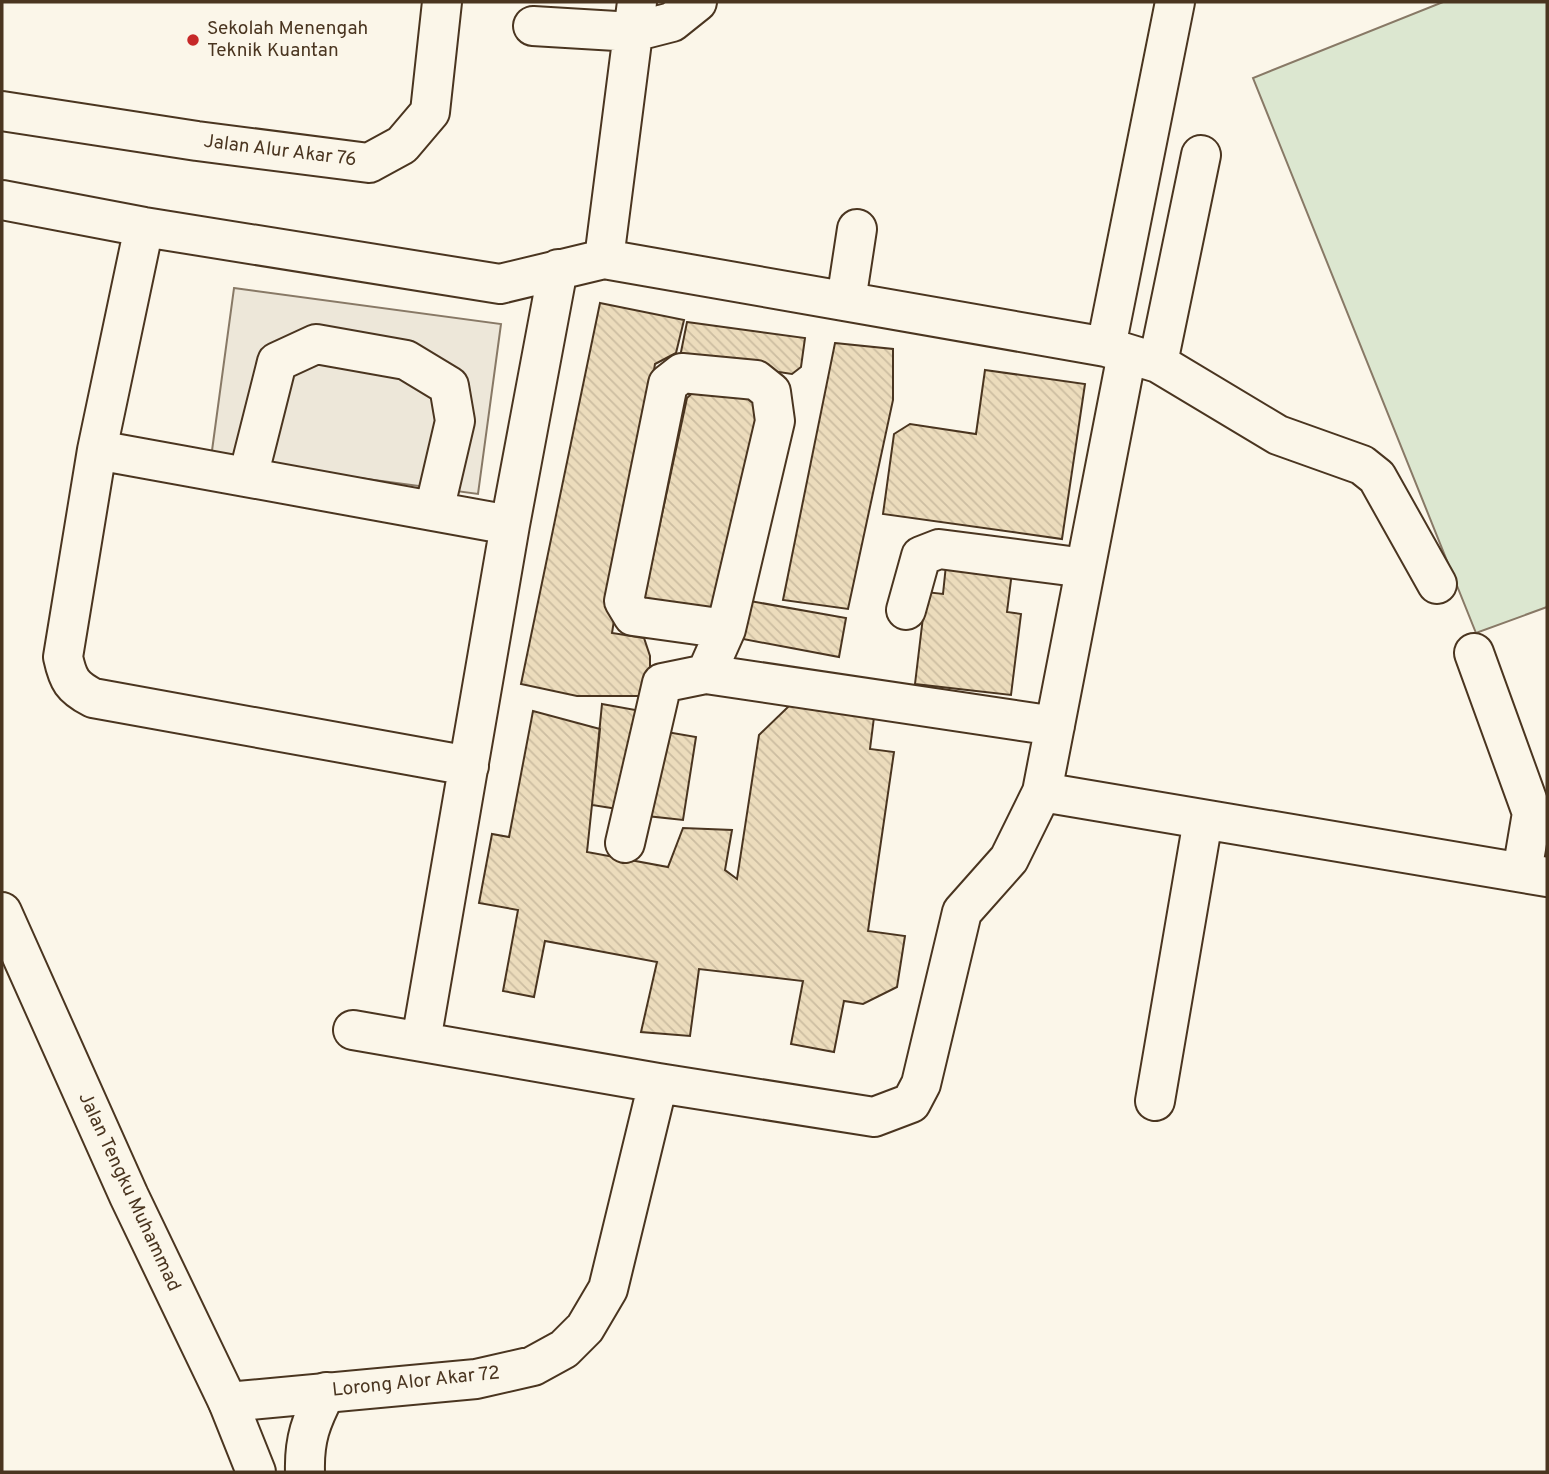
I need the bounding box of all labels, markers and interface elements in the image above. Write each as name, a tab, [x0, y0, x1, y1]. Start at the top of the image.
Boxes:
place label: Sekolah Menengah Teknik Kuantan	[207, 17, 368, 63]
marker: Sekolah Menengah Teknik Kuantan	[185, 32, 201, 48]
street label: Jalan Alur Akar 76	[202, 130, 358, 172]
street label: Jalan Tengku Muhammad	[72, 1089, 186, 1295]
street label: Lorong Alor Akar 72	[331, 1361, 501, 1403]

